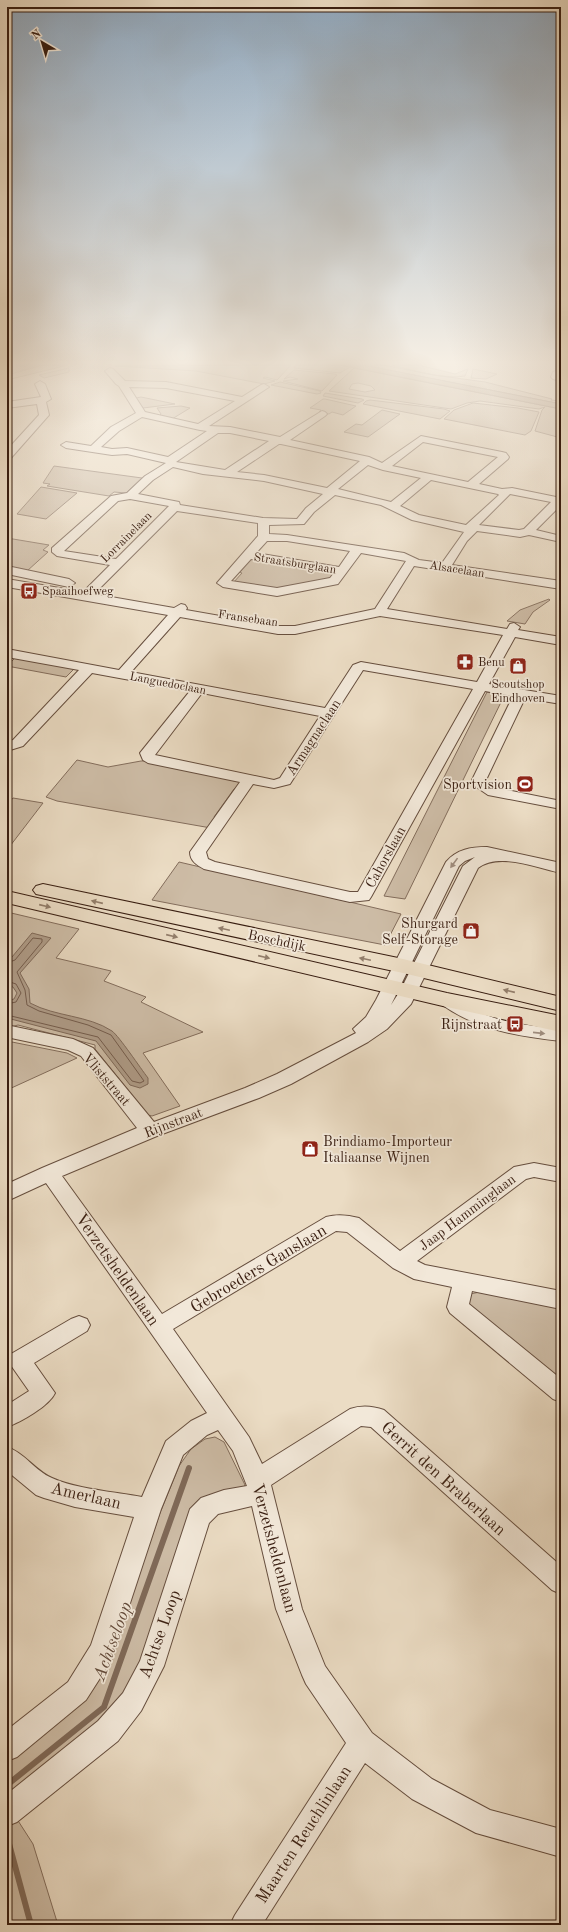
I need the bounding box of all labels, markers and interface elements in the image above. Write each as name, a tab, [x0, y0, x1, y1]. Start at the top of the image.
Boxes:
north arrow	[22, 22, 62, 62]
text: N	[30, 28, 44, 42]
street label: Lorrainelaan	[99, 510, 155, 565]
street label: Straatsburglaan	[253, 552, 337, 577]
street label: Alsacelaan	[428, 560, 486, 580]
bus stop icon: Spaaihoefweg	[19, 581, 39, 601]
place label: Spaaihoefweg	[42, 586, 114, 598]
street label: Fransebaan	[217, 609, 279, 629]
pharmacy icon: Benu	[455, 652, 475, 672]
shop icon: Scoutshop Eindhoven	[508, 656, 528, 676]
place label: Benu	[478, 657, 505, 669]
street label: Languedoclaan	[128, 671, 208, 697]
place label: Scoutshop Eindhoven	[491, 679, 546, 705]
street label: Armagnaclaan	[284, 697, 344, 778]
sports icon: Sportvision	[515, 774, 535, 794]
place label: Sportvision	[443, 778, 512, 792]
street label: Cahorslaan	[363, 824, 409, 891]
one-way arrow	[450, 858, 458, 868]
one-way arrow	[91, 899, 103, 905]
one-way arrow	[39, 904, 51, 910]
place label: Shurgard Self-Storage	[382, 917, 458, 947]
shop icon: Shurgard Self-Storage	[461, 921, 481, 941]
one-way arrow	[218, 926, 230, 932]
street label: Boschdijk	[246, 928, 307, 954]
one-way arrow	[165, 933, 178, 939]
one-way arrow	[258, 955, 271, 961]
one-way arrow	[359, 955, 371, 961]
one-way arrow	[503, 988, 515, 994]
bus stop icon: Rijnstraat	[505, 1014, 525, 1034]
place label: Rijnstraat	[441, 1018, 502, 1032]
one-way arrow	[533, 1029, 545, 1036]
street label: Vliststraat	[80, 1051, 133, 1109]
street label: Rijnstraat	[142, 1105, 205, 1140]
place label: Brindiamo-Importeur Italiaanse Wijnen	[323, 1135, 452, 1165]
shop icon: Brindiamo-Importeur Italiaanse Wijnen	[300, 1139, 320, 1159]
street label: Jaap Hamminglaan	[417, 1172, 519, 1254]
street label: Verzetsheldenlaan	[72, 1211, 162, 1329]
street label: Gebroeders Ganslaan	[188, 1222, 330, 1317]
street label: Gerrit den Braberlaan	[377, 1419, 509, 1539]
street label: Amerlaan	[49, 1480, 123, 1513]
street label: Verzetsheldenlaan	[248, 1482, 299, 1615]
street label: Achtse Loop	[137, 1588, 184, 1681]
water label: Achtseloop	[90, 1599, 136, 1684]
street label: Maarten Reuchlinlaan	[253, 1763, 355, 1907]

